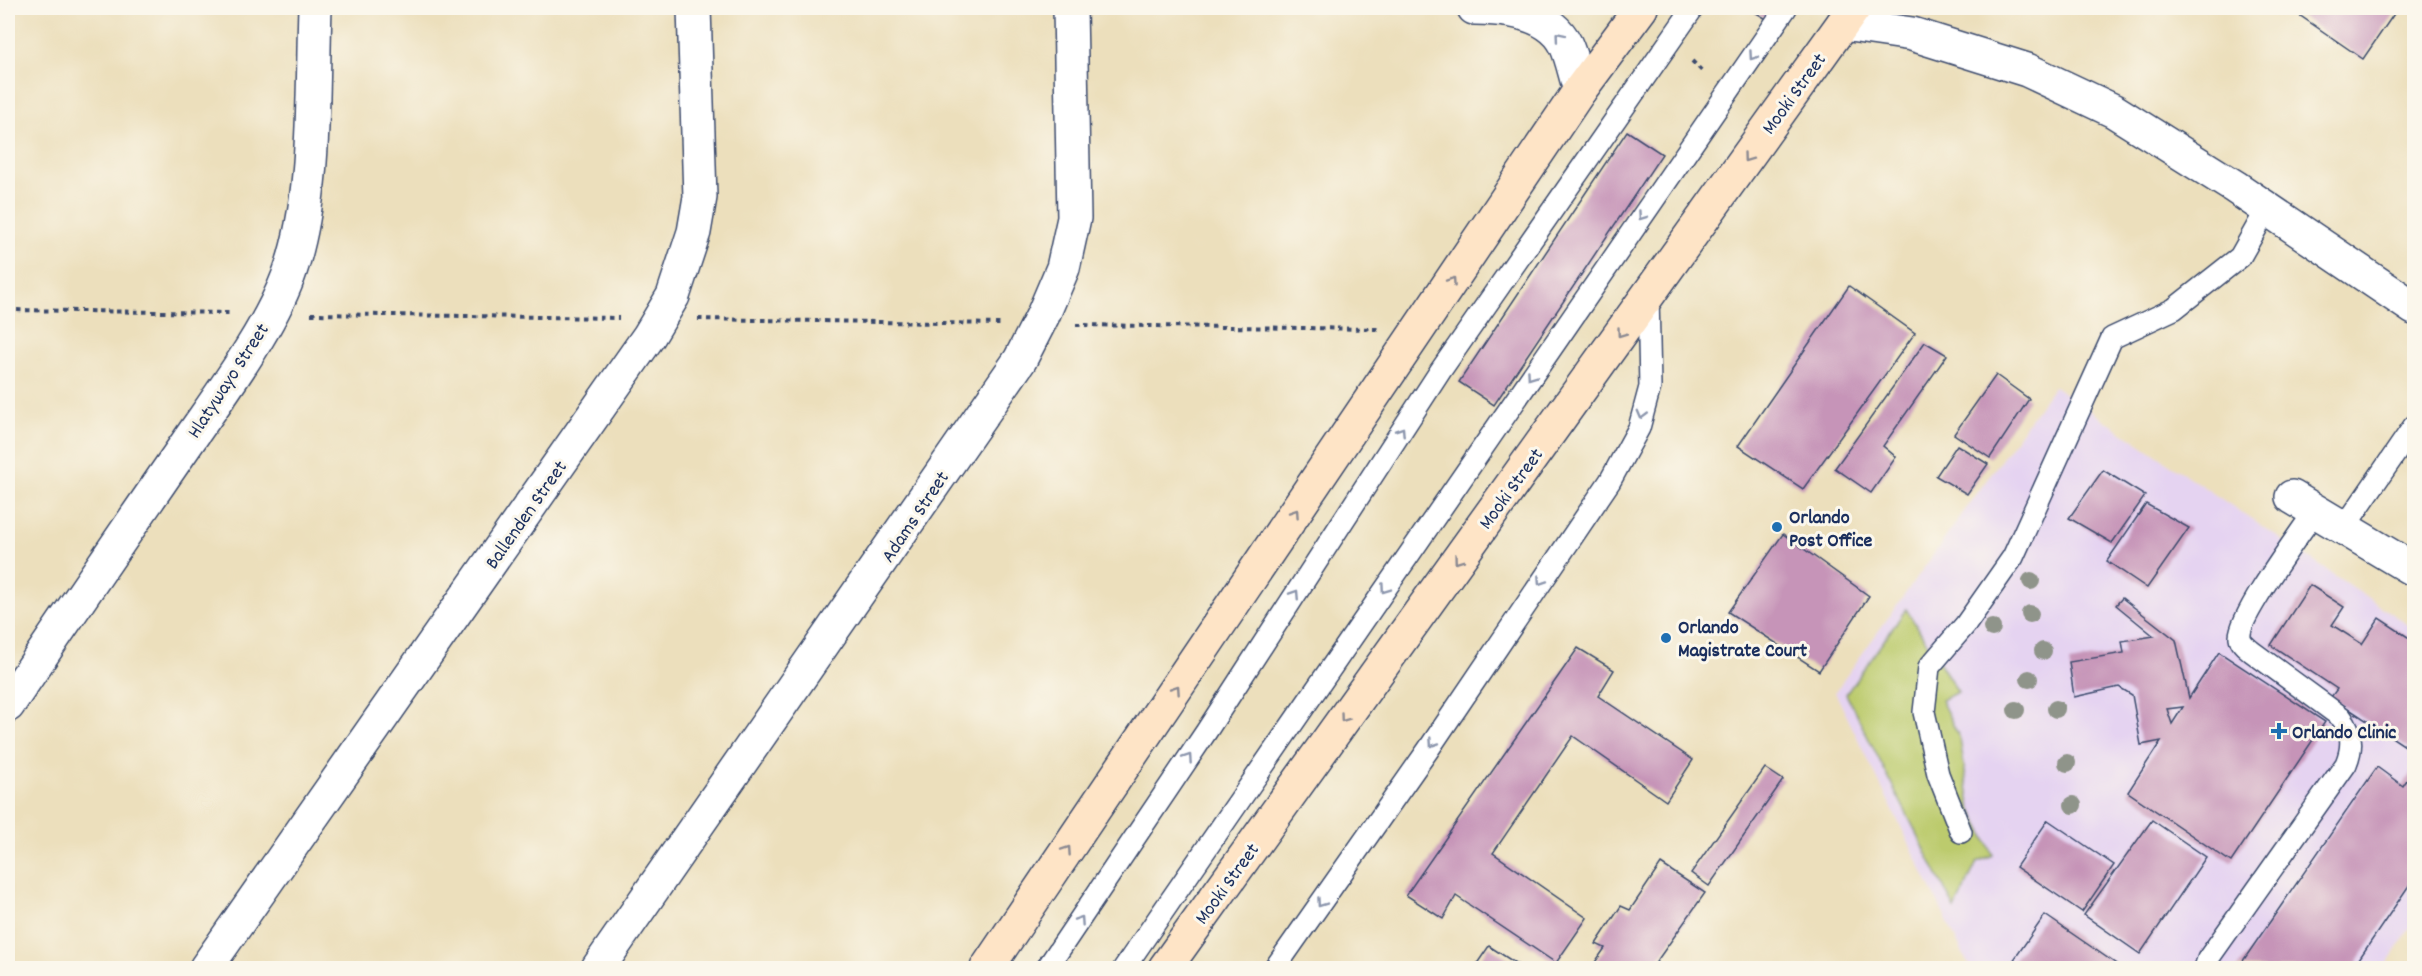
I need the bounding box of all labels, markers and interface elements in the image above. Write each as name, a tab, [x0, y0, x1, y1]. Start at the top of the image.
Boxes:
one-way arrow	[1555, 32, 1566, 43]
street label: Mooki Street	[1756, 48, 1835, 141]
one-way arrow	[1749, 49, 1760, 60]
one-way arrow	[1743, 151, 1754, 162]
one-way arrow	[1638, 209, 1649, 220]
one-way arrow	[1445, 276, 1456, 287]
street label: Hlatywayo Street	[182, 319, 277, 445]
one-way arrow	[1617, 327, 1628, 338]
one-way arrow	[1527, 370, 1538, 381]
one-way arrow	[1637, 410, 1650, 420]
one-way arrow	[1394, 427, 1405, 438]
street label: Mooki Street	[1473, 443, 1552, 536]
street label: Ballenden Street	[480, 456, 575, 576]
street label: Adams Street	[876, 466, 957, 569]
place label: Orlando Post Office	[1789, 505, 1873, 556]
one-way arrow	[1287, 509, 1298, 520]
marker: Orlando Post Office	[1770, 520, 1784, 534]
one-way arrow	[1454, 553, 1465, 564]
one-way arrow	[1537, 575, 1549, 585]
one-way arrow	[1381, 582, 1392, 593]
one-way arrow	[1288, 590, 1299, 601]
place label: Orlando Magistrate Court	[1678, 615, 1808, 666]
marker: Orlando Magistrate Court	[1659, 631, 1673, 645]
one-way arrow	[1169, 685, 1180, 696]
one-way arrow	[1341, 712, 1352, 723]
place label: Orlando Clinic	[2292, 720, 2396, 748]
marker: Orlando Clinic	[2270, 722, 2288, 740]
one-way arrow	[1429, 736, 1440, 747]
one-way arrow	[1181, 754, 1193, 764]
street label: Mooki Street	[1189, 838, 1268, 931]
one-way arrow	[1059, 846, 1070, 857]
one-way arrow	[1317, 896, 1328, 907]
one-way arrow	[1073, 916, 1084, 927]

